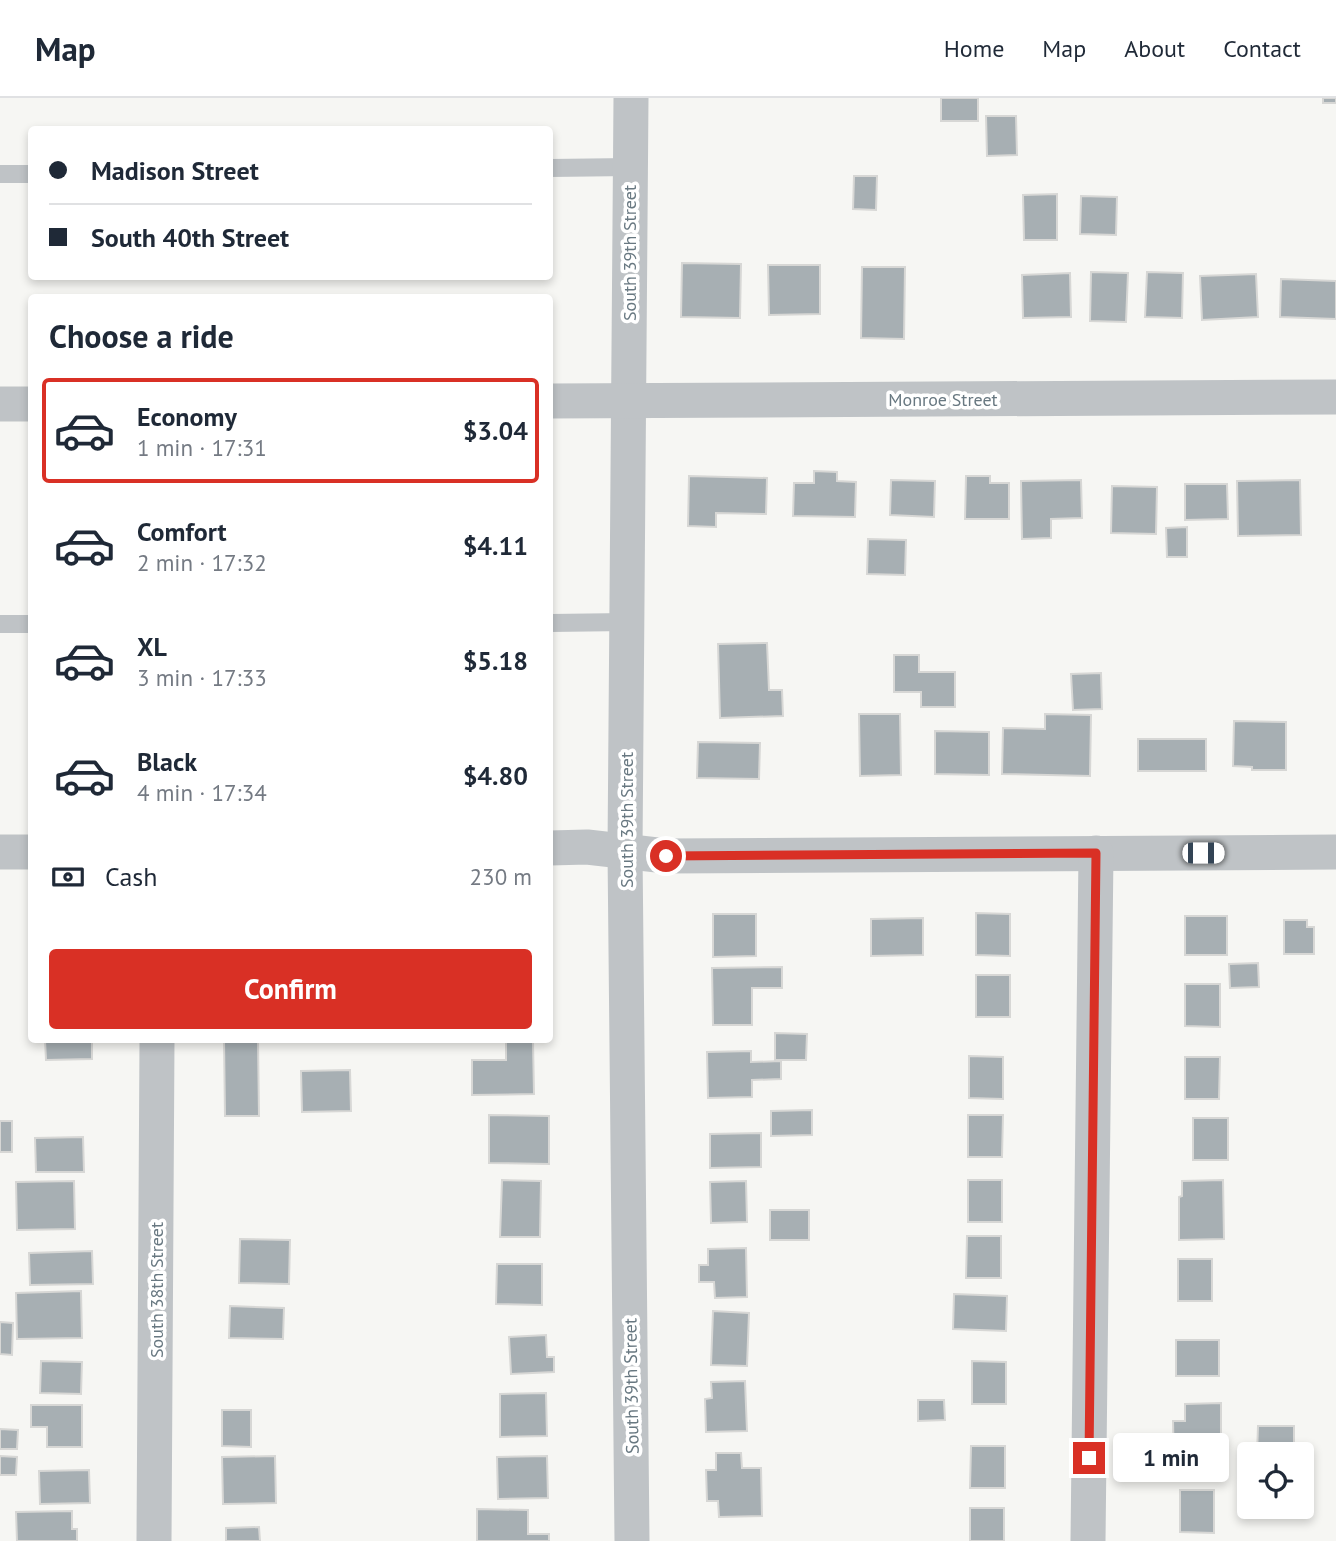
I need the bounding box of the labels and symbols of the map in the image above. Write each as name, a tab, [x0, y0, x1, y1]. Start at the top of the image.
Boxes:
street label: South 39th Street	[618, 185, 641, 321]
street label: Monroe Street	[888, 388, 998, 411]
street label: South 39th Street	[615, 752, 638, 888]
route start	[650, 840, 682, 872]
car	[1183, 843, 1225, 864]
street label: South 38th Street	[145, 1222, 168, 1358]
street label: South 39th Street	[618, 1318, 644, 1454]
callout: 1 min	[1114, 1434, 1229, 1482]
route end	[1073, 1442, 1105, 1474]

